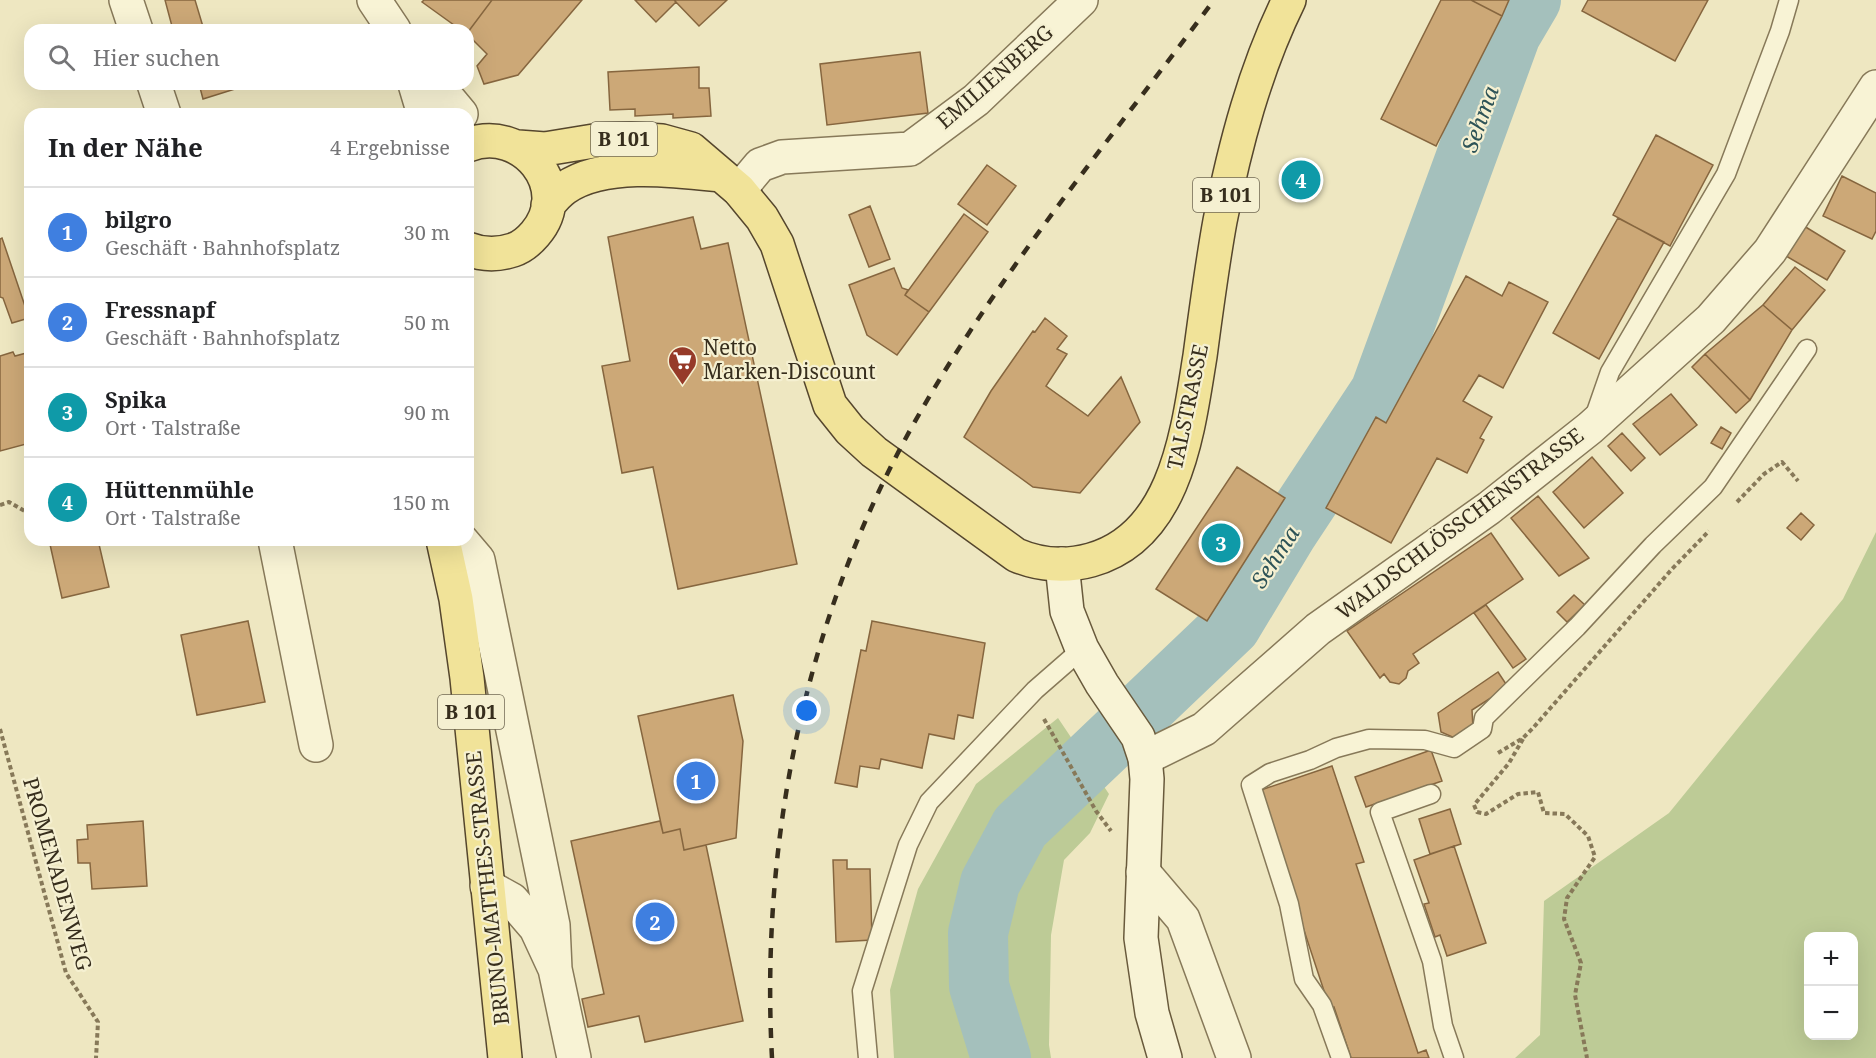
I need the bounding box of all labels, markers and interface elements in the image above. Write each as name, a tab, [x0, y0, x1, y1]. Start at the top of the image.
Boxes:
street label: EMILIENBERG	[930, 18, 1058, 135]
search box	[24, 24, 474, 90]
icon: search	[45, 41, 78, 74]
text: Hier suchen	[93, 42, 220, 72]
water label: Sehma	[1453, 81, 1505, 156]
road number: B 101	[591, 122, 657, 156]
text: In der Nähe	[48, 129, 203, 165]
text: 4 Ergebnisse	[330, 134, 450, 161]
pin: 4	[1282, 158, 1320, 202]
road number: B 101	[1193, 178, 1259, 212]
text: bilgro	[105, 204, 172, 234]
text: 1	[62, 219, 73, 246]
text: 30 m	[404, 219, 450, 246]
text: Geschäft · Bahnhofsplatz	[105, 234, 340, 261]
text: Fressnapf	[105, 294, 215, 324]
text: 2	[62, 309, 73, 336]
text: 50 m	[404, 309, 450, 336]
text: Geschäft · Bahnhofsplatz	[105, 324, 340, 351]
place label: Netto Marken-Discount	[703, 333, 876, 385]
street label: TALSTRASSE	[1160, 341, 1214, 472]
supermarket icon: Netto Marken-Discount	[666, 344, 698, 386]
text: Spika	[105, 384, 167, 414]
text: 3	[62, 399, 73, 426]
text: 90 m	[404, 399, 450, 426]
text: Ort · Talstraße	[105, 414, 241, 441]
street label: WALDSCHLÖSSCHENSTRASSE	[1330, 421, 1589, 626]
text: Hüttenmühle	[105, 474, 254, 504]
text: 4	[62, 489, 73, 516]
text: 150 m	[392, 489, 450, 516]
text: Ort · Talstraße	[105, 504, 241, 531]
water label: Sehma	[1243, 519, 1306, 593]
pin: 3	[1202, 520, 1240, 566]
road number: B 101	[438, 695, 504, 729]
your location	[792, 696, 821, 725]
street label: BRUNO-MATTHES-STRASSE	[459, 750, 515, 1027]
pin: 1	[676, 758, 716, 804]
street label: PROMENADENWEG	[17, 774, 99, 974]
pin: 2	[636, 900, 674, 944]
map controls	[1804, 932, 1858, 1040]
button: +	[1804, 932, 1858, 986]
button: −	[1804, 986, 1858, 1040]

